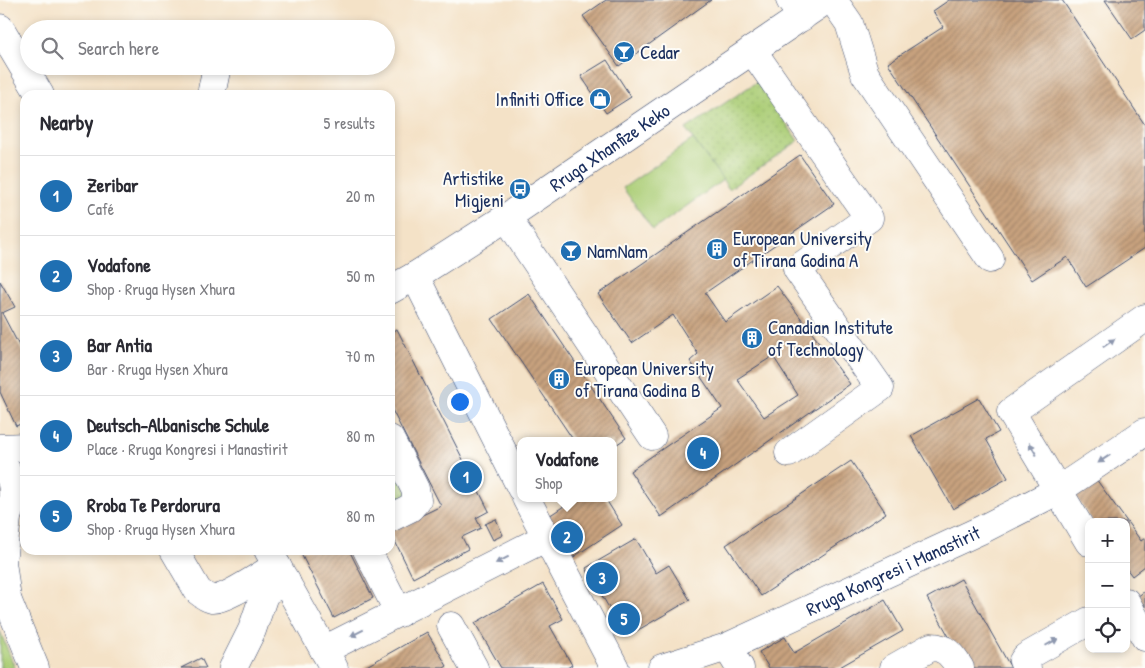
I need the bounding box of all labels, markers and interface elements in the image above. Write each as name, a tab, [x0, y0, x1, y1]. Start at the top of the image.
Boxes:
search box	[20, 20, 395, 75]
icon: search	[38, 34, 66, 62]
text: Search here	[78, 35, 159, 61]
place label: Cedar	[640, 39, 681, 65]
bar icon: Cedar	[612, 40, 636, 64]
place label: Infiniti Office	[496, 86, 584, 112]
shop icon: Infiniti Office	[588, 87, 612, 111]
street label: Rruga Xhanfize Keko	[544, 97, 675, 197]
text: Nearby	[40, 108, 93, 137]
text: 5 results	[324, 112, 375, 134]
place label: Artistike Migjeni	[443, 165, 504, 213]
text: Zeribar	[87, 172, 138, 198]
bus stop icon: Artistike Migjeni	[508, 177, 532, 201]
text: 1	[53, 185, 59, 207]
text: 20 m	[346, 185, 375, 207]
text: Café	[87, 198, 114, 220]
place label: European University of Tirana Godina A	[733, 225, 872, 273]
building icon: European University of Tirana Godina A	[705, 237, 729, 261]
place label: NamNam	[587, 238, 648, 264]
bar icon: NamNam	[559, 239, 583, 263]
text: Vodafone	[87, 252, 151, 278]
text: 2	[52, 265, 60, 287]
text: 50 m	[347, 265, 375, 287]
text: Shop · Rruga Hysen Xhura	[87, 278, 235, 300]
place label: Canadian Institute of Technology	[768, 314, 894, 362]
building icon: Canadian Institute of Technology	[740, 326, 764, 350]
text: Bar Antia	[87, 332, 152, 358]
one-way arrow	[1102, 338, 1116, 348]
text: 3	[52, 345, 60, 367]
text: 70 m	[345, 345, 375, 367]
place label: European University of Tirana Godina B	[575, 355, 714, 403]
text: Bar · Rruga Hysen Xhura	[87, 358, 228, 380]
building icon: European University of Tirana Godina B	[547, 367, 571, 391]
your location	[447, 389, 473, 415]
text: Deutsch-Albanische Schule	[87, 412, 269, 438]
text: 4	[53, 425, 59, 447]
text: 80 m	[346, 425, 375, 447]
pin: 4	[687, 434, 719, 472]
popup	[517, 437, 617, 502]
text: Place · Rruga Kongresi i Manastirit	[87, 438, 287, 460]
one-way arrow	[1028, 442, 1037, 455]
text: Vodafone	[535, 446, 599, 472]
one-way arrow	[1098, 455, 1111, 464]
pin: 1	[450, 458, 482, 496]
text: Shop	[535, 472, 562, 494]
text: Rroba Te Perdorura	[87, 492, 220, 518]
text: 5	[53, 505, 59, 527]
text: 80 m	[346, 505, 375, 527]
text: Shop · Rruga Hysen Xhura	[87, 518, 235, 540]
pin: 2	[551, 518, 583, 556]
map controls	[1085, 518, 1130, 653]
button: +	[1085, 518, 1130, 563]
street label: Rruga Kongresi i Manastirit	[802, 519, 985, 622]
one-way arrow	[495, 556, 509, 564]
pin: 3	[586, 559, 618, 597]
button: −	[1085, 563, 1130, 608]
pin: 5	[608, 600, 640, 638]
button: locate	[1085, 608, 1130, 653]
one-way arrow	[350, 630, 364, 638]
one-way arrow	[1045, 638, 1058, 647]

